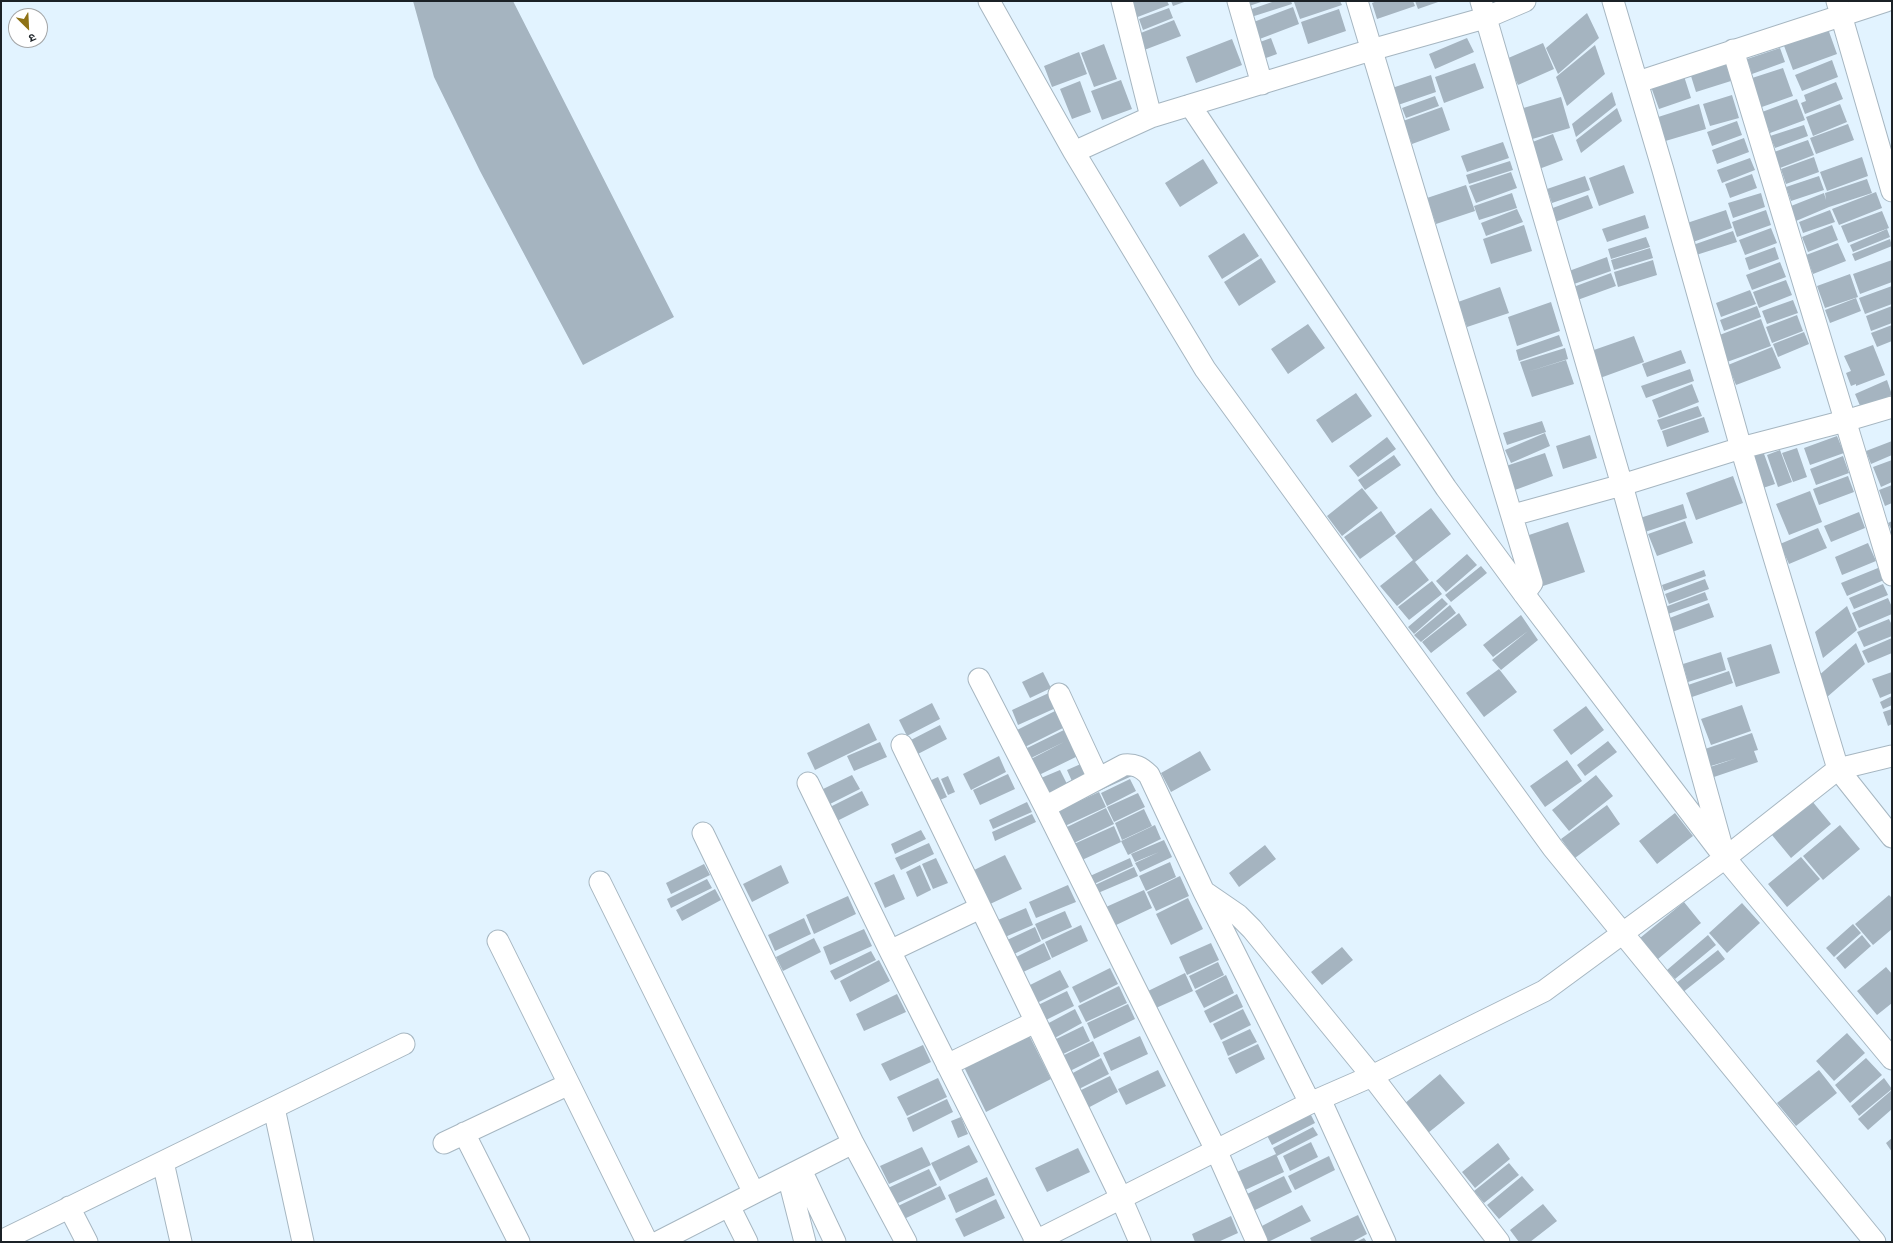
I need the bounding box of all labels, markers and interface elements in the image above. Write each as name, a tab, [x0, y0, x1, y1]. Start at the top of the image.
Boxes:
north arrow	[8, 8, 48, 48]
text: उ	[27, 30, 38, 46]

